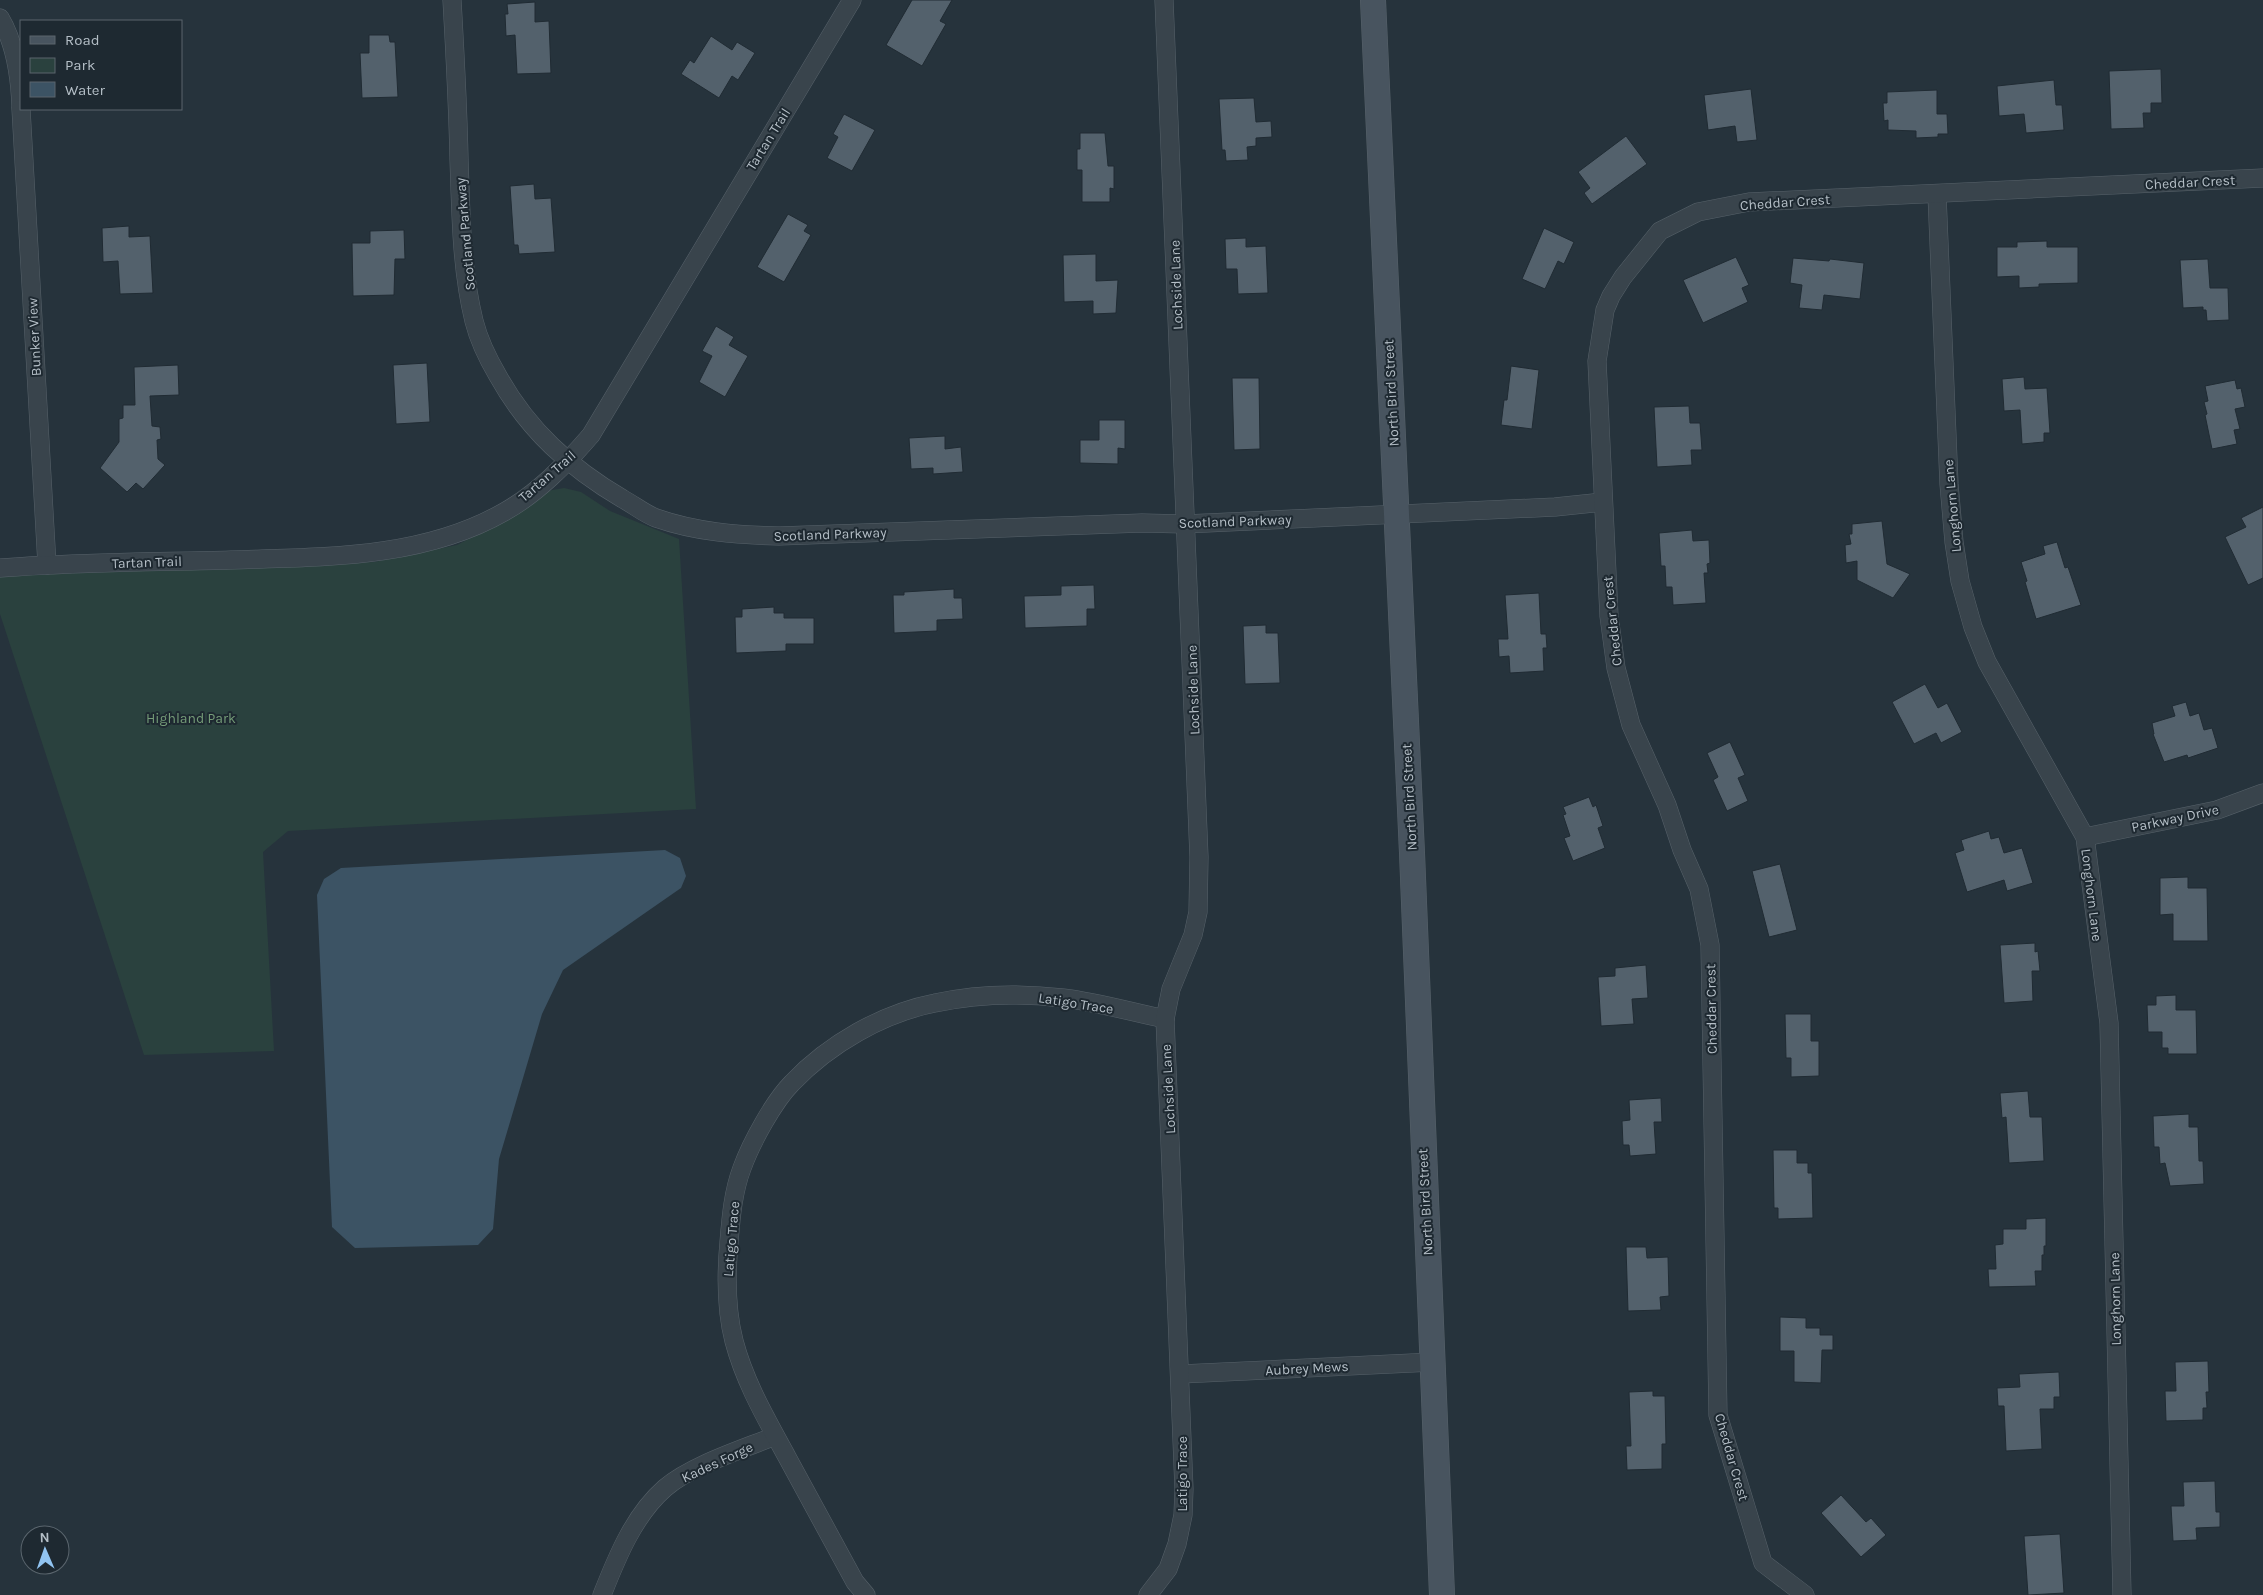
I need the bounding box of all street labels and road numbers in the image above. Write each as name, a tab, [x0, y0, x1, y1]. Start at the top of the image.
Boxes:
street label: Tartan Trail	[743, 105, 794, 174]
street label: Cheddar Crest	[2144, 172, 2236, 193]
street label: Scotland Parkway	[452, 176, 479, 291]
street label: Cheddar Crest	[1739, 191, 1831, 214]
street label: Lochside Lane	[1166, 240, 1187, 330]
street label: Bunker View	[24, 297, 45, 377]
street label: North Bird Street	[1380, 339, 1403, 447]
street label: Tartan Trail	[515, 447, 579, 506]
street label: Longhorn Lane	[1940, 459, 1965, 553]
street label: Scotland Parkway	[1178, 511, 1292, 532]
street label: Scotland Parkway	[773, 524, 887, 545]
street label: Tartan Trail	[112, 553, 182, 572]
street label: Cheddar Crest	[1599, 575, 1626, 667]
street label: Lochside Lane	[1183, 645, 1204, 735]
street label: North Bird Street	[1398, 743, 1421, 851]
street label: Parkway Drive	[2130, 801, 2220, 836]
street label: Longhorn Lane	[2077, 848, 2106, 942]
street label: Cheddar Crest	[1702, 964, 1721, 1054]
street label: Latigo Trace	[1037, 989, 1115, 1018]
street label: Lochside Lane	[1158, 1044, 1179, 1134]
street label: North Bird Street	[1414, 1148, 1437, 1256]
street label: Latigo Trace	[720, 1201, 743, 1278]
street label: Longhorn Lane	[2106, 1252, 2125, 1346]
street label: Aubrey Mews	[1265, 1358, 1349, 1379]
street label: Cheddar Crest	[1711, 1411, 1752, 1503]
street label: Latigo Trace	[1174, 1436, 1191, 1512]
street label: Kades Forge	[679, 1438, 756, 1486]

